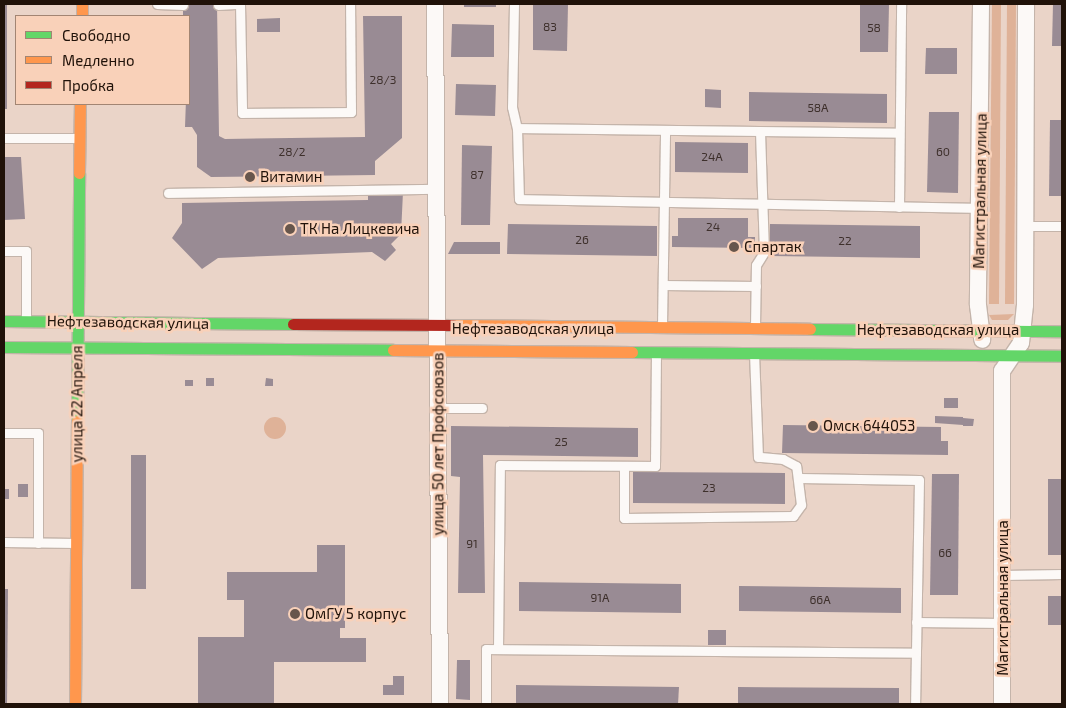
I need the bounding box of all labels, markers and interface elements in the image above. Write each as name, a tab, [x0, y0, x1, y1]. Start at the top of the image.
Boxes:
legend	[15, 15, 190, 105]
house number: 83	[543, 20, 557, 34]
house number: 58	[867, 21, 881, 35]
text: Свободно	[62, 26, 131, 44]
text: Медленно	[62, 51, 135, 69]
house number: 28/3	[370, 73, 396, 87]
text: Пробка	[62, 76, 114, 94]
house number: 58А	[807, 101, 829, 115]
street label: Магистральная улица	[970, 113, 990, 269]
house number: 28/2	[279, 145, 305, 159]
house number: 60	[936, 145, 950, 159]
house number: 24А	[701, 150, 723, 164]
place label: Витамин	[260, 168, 322, 186]
house number: 87	[470, 168, 484, 182]
marker: Витамин	[244, 171, 256, 183]
place label: ТК На Лицкевича	[300, 220, 420, 238]
house number: 24	[706, 220, 720, 234]
marker: ТК На Лицкевича	[284, 223, 296, 235]
house number: 26	[575, 233, 589, 247]
house number: 22	[838, 234, 852, 248]
place label: Спартак	[744, 238, 802, 256]
marker: Спартак	[728, 241, 740, 253]
street label: Нефтезаводская улица	[47, 312, 209, 332]
street label: Нефтезаводская улица	[452, 320, 614, 338]
street label: Нефтезаводская улица	[857, 321, 1019, 339]
street label: улица 22 Апреля	[68, 346, 86, 462]
street label: улица 50 лет Профсоюзов	[429, 353, 447, 535]
place label: Омск 644053	[823, 417, 915, 435]
marker: Омск 644053	[807, 420, 819, 432]
house number: 25	[554, 435, 568, 449]
house number: 23	[702, 481, 716, 495]
street label: Магистральная улица	[994, 520, 1012, 676]
house number: 91	[466, 537, 478, 551]
house number: 66	[938, 546, 952, 560]
house number: 91А	[590, 591, 610, 605]
house number: 66А	[809, 593, 831, 607]
place label: ОмГУ 5 корпус	[305, 605, 406, 623]
marker: ОмГУ 5 корпус	[289, 608, 301, 620]

